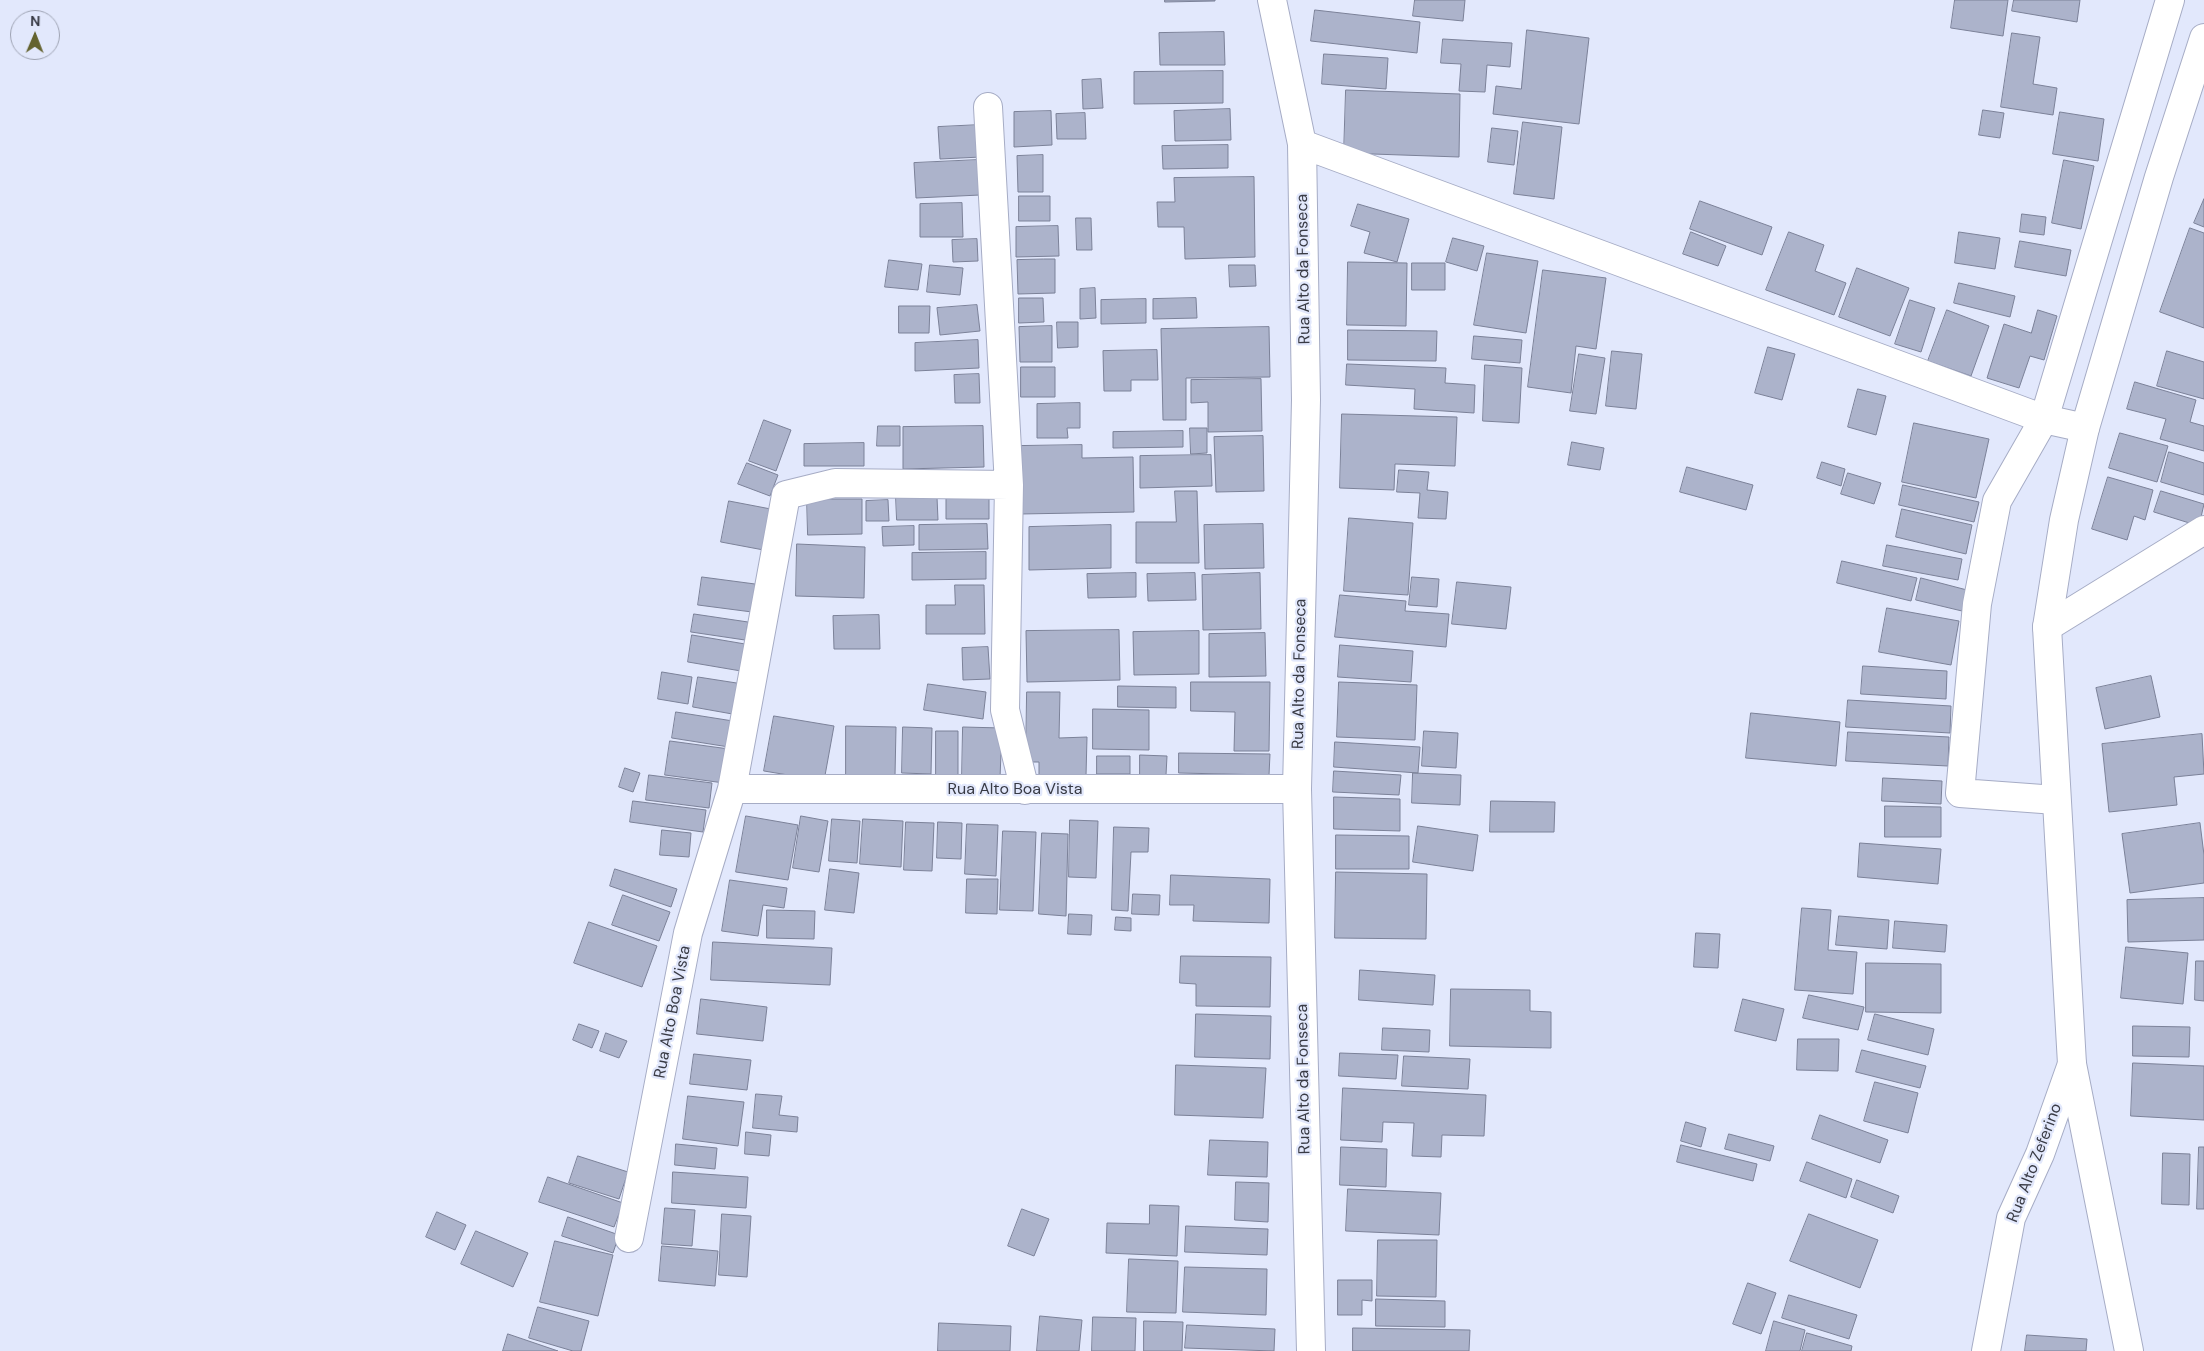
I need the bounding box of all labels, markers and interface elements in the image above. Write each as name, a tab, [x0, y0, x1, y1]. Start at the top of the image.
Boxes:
north arrow	[10, 10, 60, 60]
text: N	[30, 12, 41, 30]
street label: Rua Alto da Fonseca	[1293, 194, 1315, 344]
street label: Rua Alto da Fonseca	[1289, 599, 1311, 749]
street label: Rua Alto Boa Vista	[948, 780, 1082, 800]
street label: Rua Alto Boa Vista	[651, 944, 695, 1080]
street label: Rua Alto da Fonseca	[1293, 1004, 1315, 1154]
street label: Rua Alto Zeferino	[2003, 1101, 2067, 1225]

